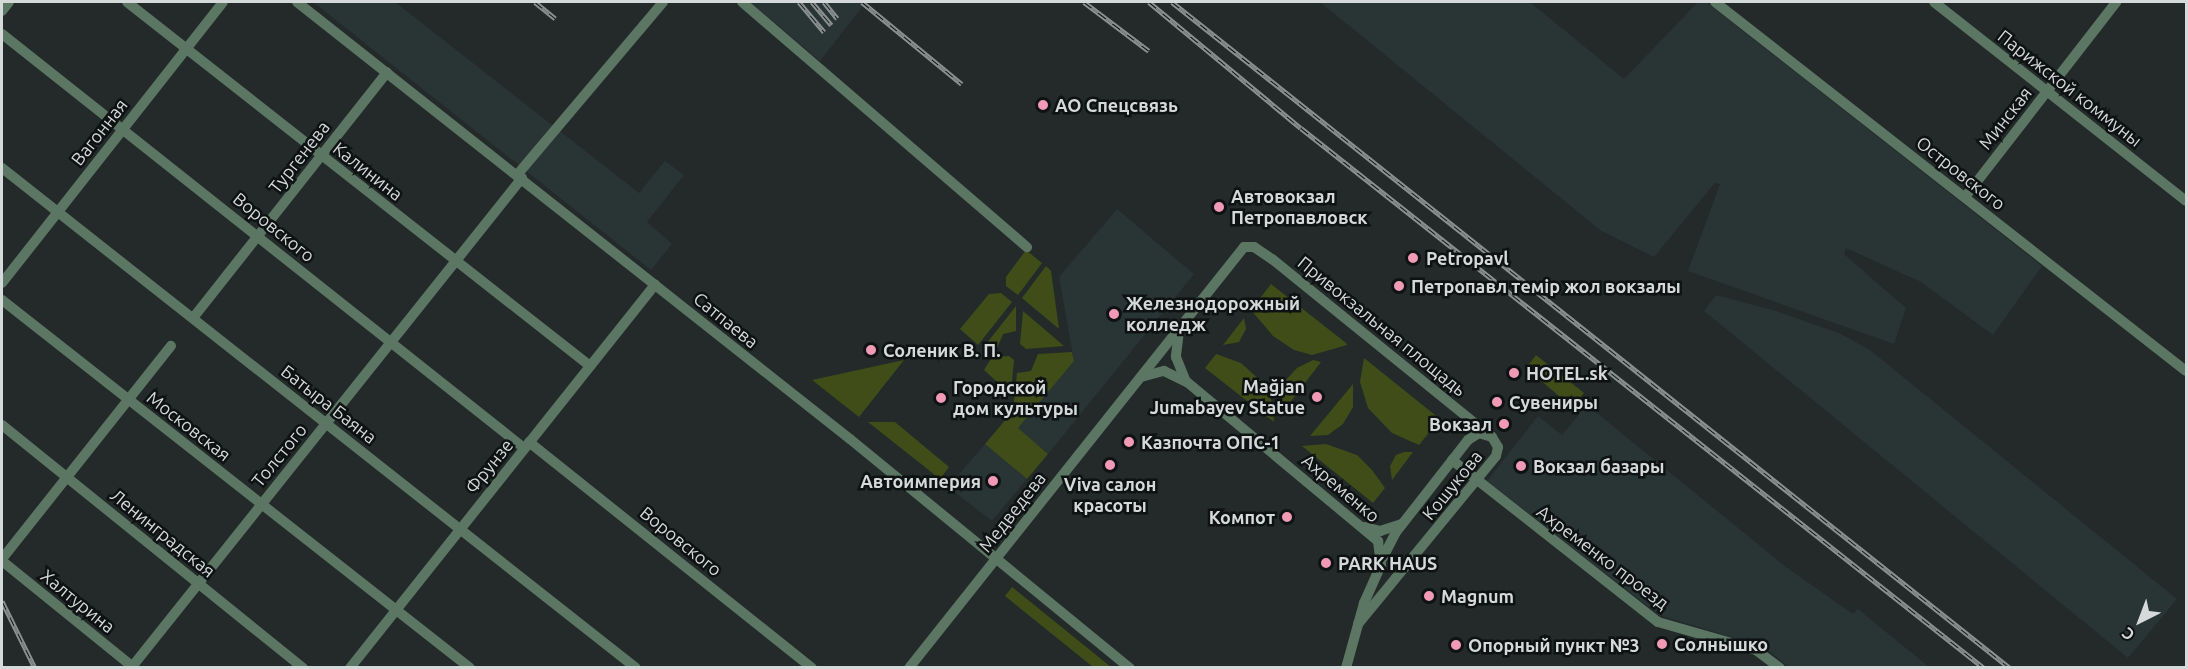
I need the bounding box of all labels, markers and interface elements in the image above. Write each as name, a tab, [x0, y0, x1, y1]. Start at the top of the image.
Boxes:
street label: Парижской коммуны	[1994, 25, 2146, 151]
street label: Минская	[1974, 82, 2036, 154]
street label: Вагонная	[66, 94, 132, 170]
place label: АО Спецсвязь	[1055, 94, 1178, 116]
marker: АО Спецсвязь	[1036, 98, 1050, 112]
street label: Тургенева	[264, 117, 334, 197]
street label: Островского	[1912, 132, 2010, 214]
street label: Калинина	[329, 137, 407, 205]
place label: Автовокзал Петропавловск	[1231, 186, 1368, 228]
street label: Воровского	[229, 188, 319, 266]
marker: Автовокзал Петропавловск	[1212, 200, 1226, 214]
place label: Petropavl	[1426, 247, 1509, 269]
marker: Petropavl	[1404, 249, 1422, 267]
street label: Привокзальная площадь	[1294, 252, 1470, 400]
place label: Петропавл темір жол вокзалы	[1411, 275, 1681, 297]
marker: Петропавл темір жол вокзалы	[1392, 279, 1406, 293]
street label: Сатпаева	[689, 287, 763, 353]
place label: Железнодорожный колледж	[1126, 293, 1300, 336]
marker: Железнодорожный колледж	[1107, 307, 1121, 321]
place label: Соленик В. П.	[883, 339, 1001, 361]
marker: Соленик В. П.	[864, 343, 878, 357]
street label: Батыра Баяна	[277, 360, 381, 448]
place label: HOTEL.sk	[1526, 362, 1608, 384]
marker: HOTEL.sk	[1507, 366, 1521, 380]
place label: Mağjan Jumabayev Statue	[1150, 376, 1305, 418]
place label: Городской дом культуры	[953, 377, 1078, 420]
street label: Московская	[143, 387, 235, 465]
marker: Mağjan Jumabayev Statue	[1310, 390, 1324, 404]
marker: Городской дом культуры	[934, 391, 948, 405]
place label: Сувениры	[1509, 391, 1598, 413]
marker: Сувениры	[1490, 395, 1504, 409]
place label: Вокзал	[1429, 413, 1492, 435]
marker: Вокзал	[1497, 417, 1511, 431]
street label: Толстого	[247, 419, 311, 491]
place label: Казпочта ОПС-1	[1141, 431, 1280, 453]
street label: Фрунзе	[461, 434, 517, 498]
marker: Казпочта ОПС-1	[1122, 435, 1136, 449]
street label: Кошукова	[1417, 446, 1487, 524]
street label: Ахременко	[1298, 449, 1384, 527]
place label: Вокзал базары	[1533, 455, 1665, 477]
marker: Viva cалон красоты	[1103, 458, 1117, 472]
marker: Вокзал базары	[1514, 459, 1528, 473]
street label: Медведева	[974, 468, 1050, 556]
place label: Автоимперия	[860, 470, 981, 492]
marker: Автоимперия	[986, 474, 1000, 488]
place label: Viva cалон красоты	[1064, 474, 1156, 516]
street label: Ленинградская	[106, 484, 220, 582]
street label: Ахременко проезд	[1533, 500, 1673, 614]
street label: Воровского	[636, 502, 726, 580]
place label: Компот	[1209, 506, 1275, 528]
marker: Компот	[1280, 510, 1294, 524]
place label: PARK HAUS	[1338, 552, 1437, 574]
marker: PARK HAUS	[1319, 556, 1333, 570]
street label: Халтурина	[37, 565, 119, 637]
place label: Magnum	[1441, 585, 1514, 607]
marker: Magnum	[1422, 589, 1436, 603]
north arrow	[2110, 591, 2170, 651]
text: С	[2118, 624, 2138, 644]
place label: Солнышко	[1674, 633, 1768, 655]
place label: Опорный пункт №3	[1468, 634, 1640, 656]
marker: Солнышко	[1655, 637, 1669, 651]
marker: Опорный пункт №3	[1449, 638, 1463, 652]

